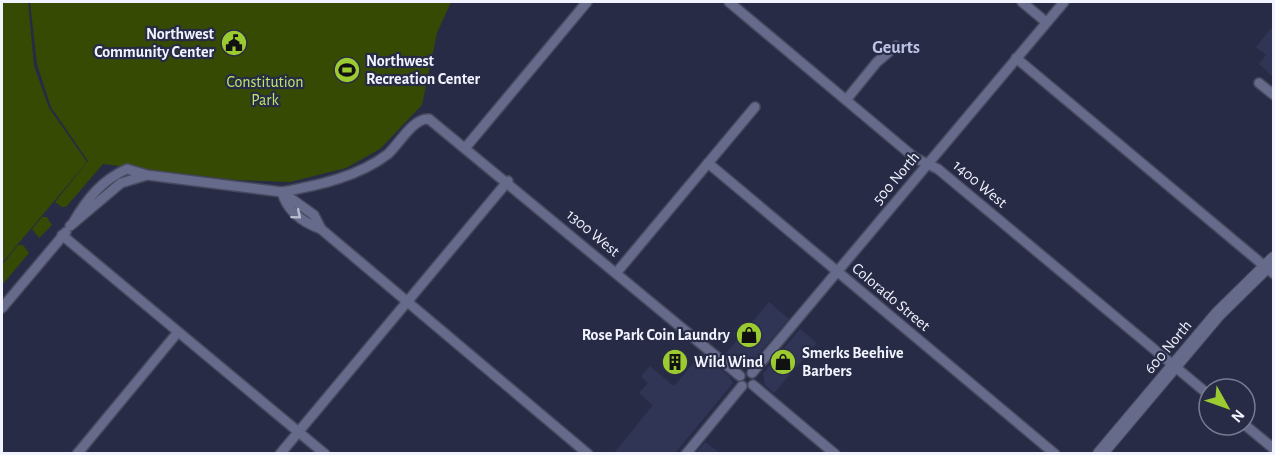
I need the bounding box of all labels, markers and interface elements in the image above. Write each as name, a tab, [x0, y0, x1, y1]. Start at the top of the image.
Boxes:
place label: Northwest Community Center	[94, 26, 215, 61]
public building icon: Northwest Community Center	[219, 28, 249, 58]
district label: Geurts	[872, 39, 920, 57]
place label: Northwest Recreation Center	[366, 53, 481, 87]
sports icon: Northwest Recreation Center	[332, 55, 362, 85]
park label: Constitution Park	[226, 74, 304, 108]
street label: 500 North	[870, 149, 922, 207]
street label: 1400 West	[950, 157, 1010, 211]
street label: 1300 West	[563, 206, 623, 260]
one-way arrow	[290, 207, 301, 218]
street label: Colorado Street	[849, 260, 933, 334]
street label: 600 North	[1141, 317, 1195, 377]
shop icon: Rose Park Coin Laundry	[734, 320, 764, 350]
place label: Rose Park Coin Laundry	[582, 327, 731, 344]
place label: Smerks Beehive Barbers	[802, 345, 904, 379]
building icon: Wild Wind	[660, 347, 690, 377]
shop icon: Smerks Beehive Barbers	[768, 347, 798, 377]
place label: Wild Wind	[694, 354, 764, 370]
north arrow	[1197, 377, 1257, 437]
text: N	[1228, 407, 1247, 425]

